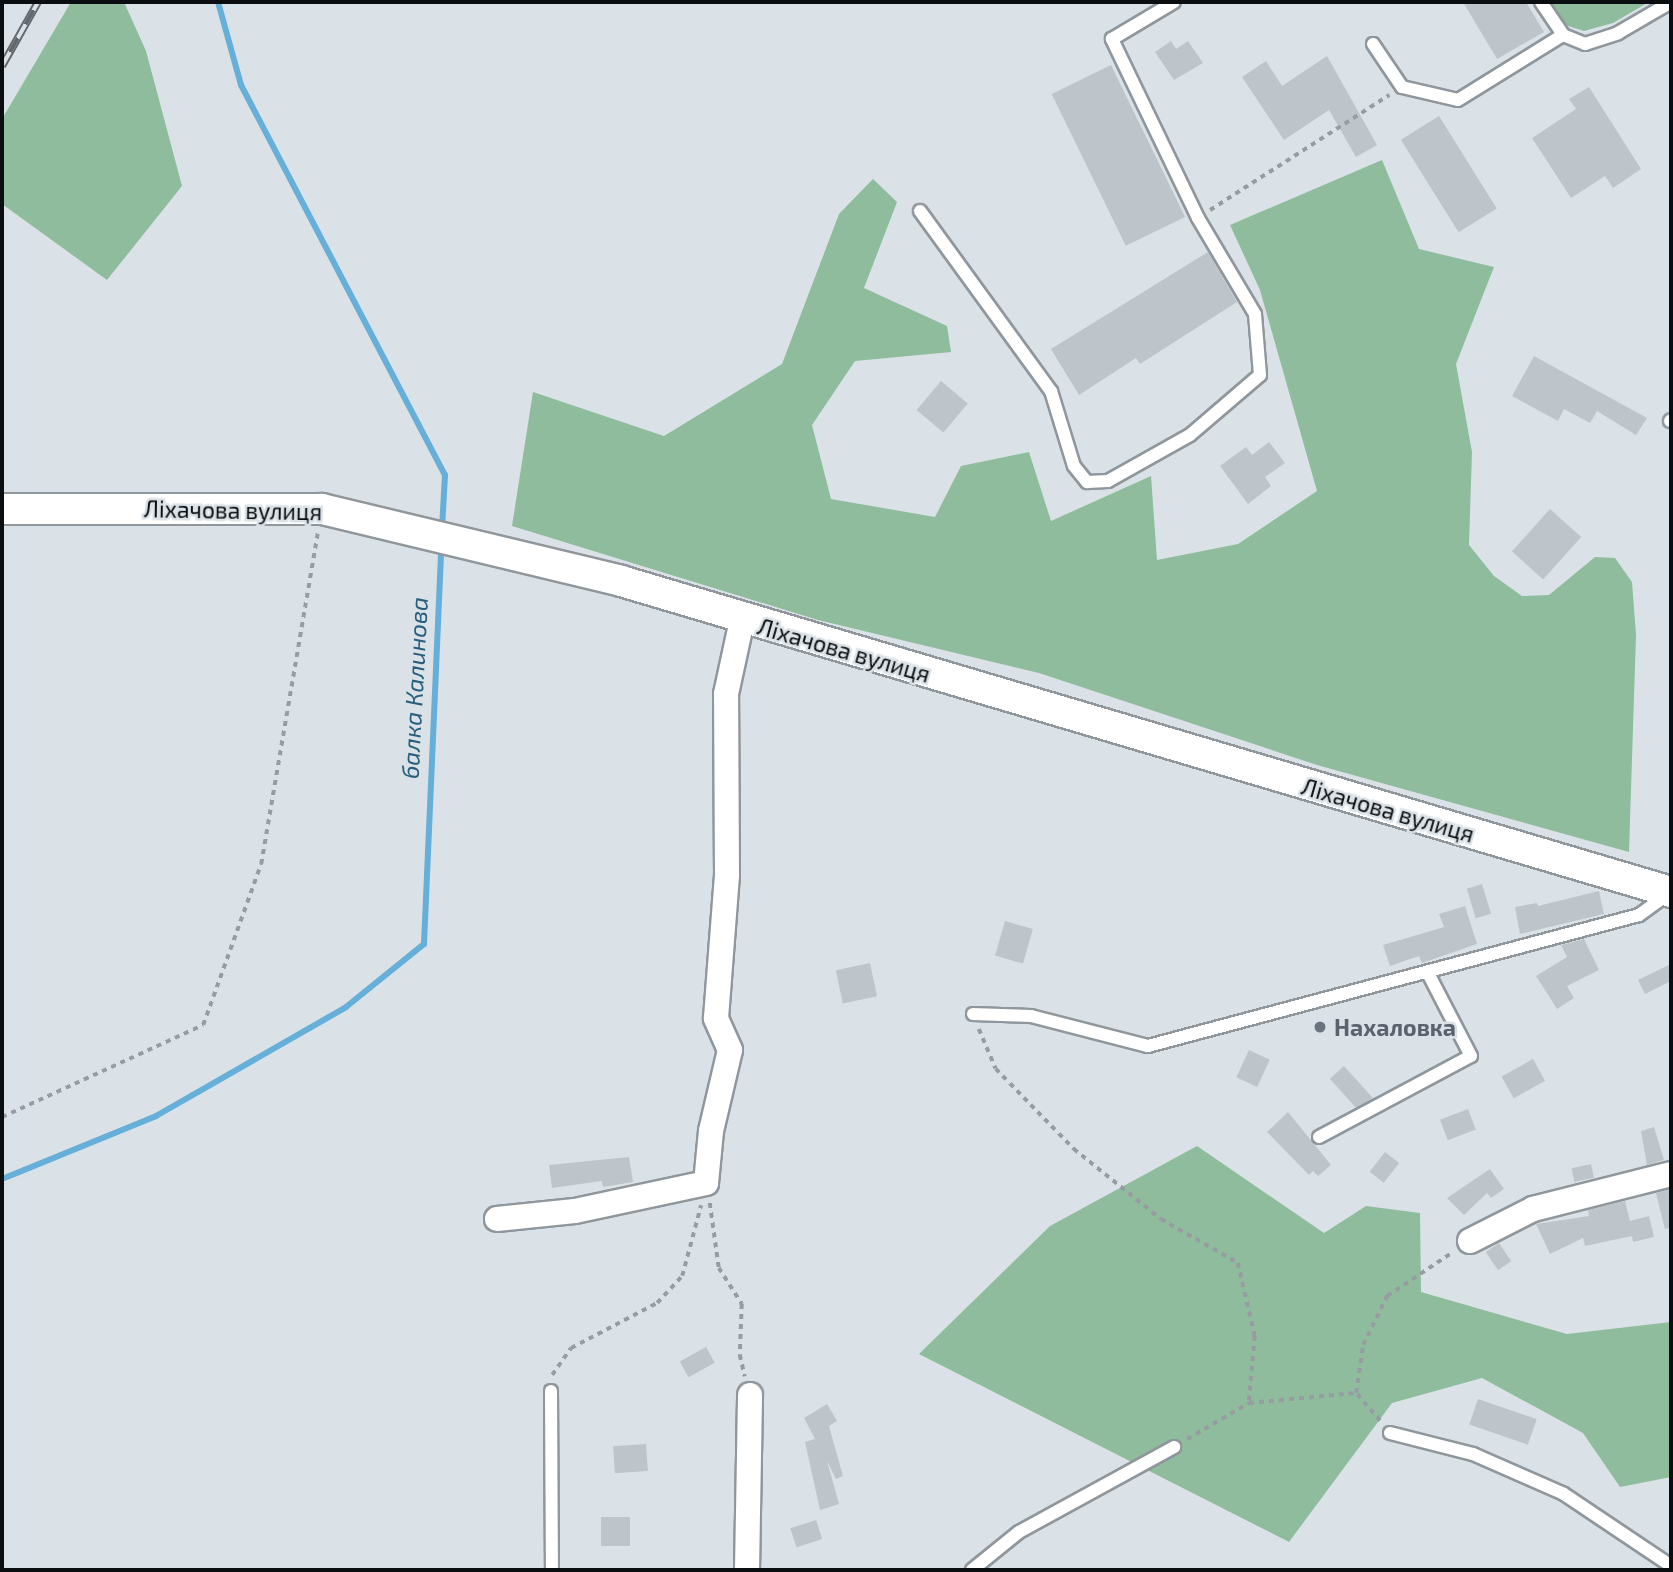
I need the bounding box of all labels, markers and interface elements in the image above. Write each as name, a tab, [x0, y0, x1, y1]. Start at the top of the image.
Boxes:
street label: Ліхачова вулиця	[144, 495, 322, 525]
water label: балка Калинова	[395, 596, 433, 780]
street label: Ліхачова вулиця	[755, 612, 933, 688]
street label: Ліхачова вулиця	[1299, 772, 1477, 848]
place label: Нахаловка	[1334, 1013, 1456, 1041]
marker: Нахаловка	[1312, 1019, 1328, 1035]

